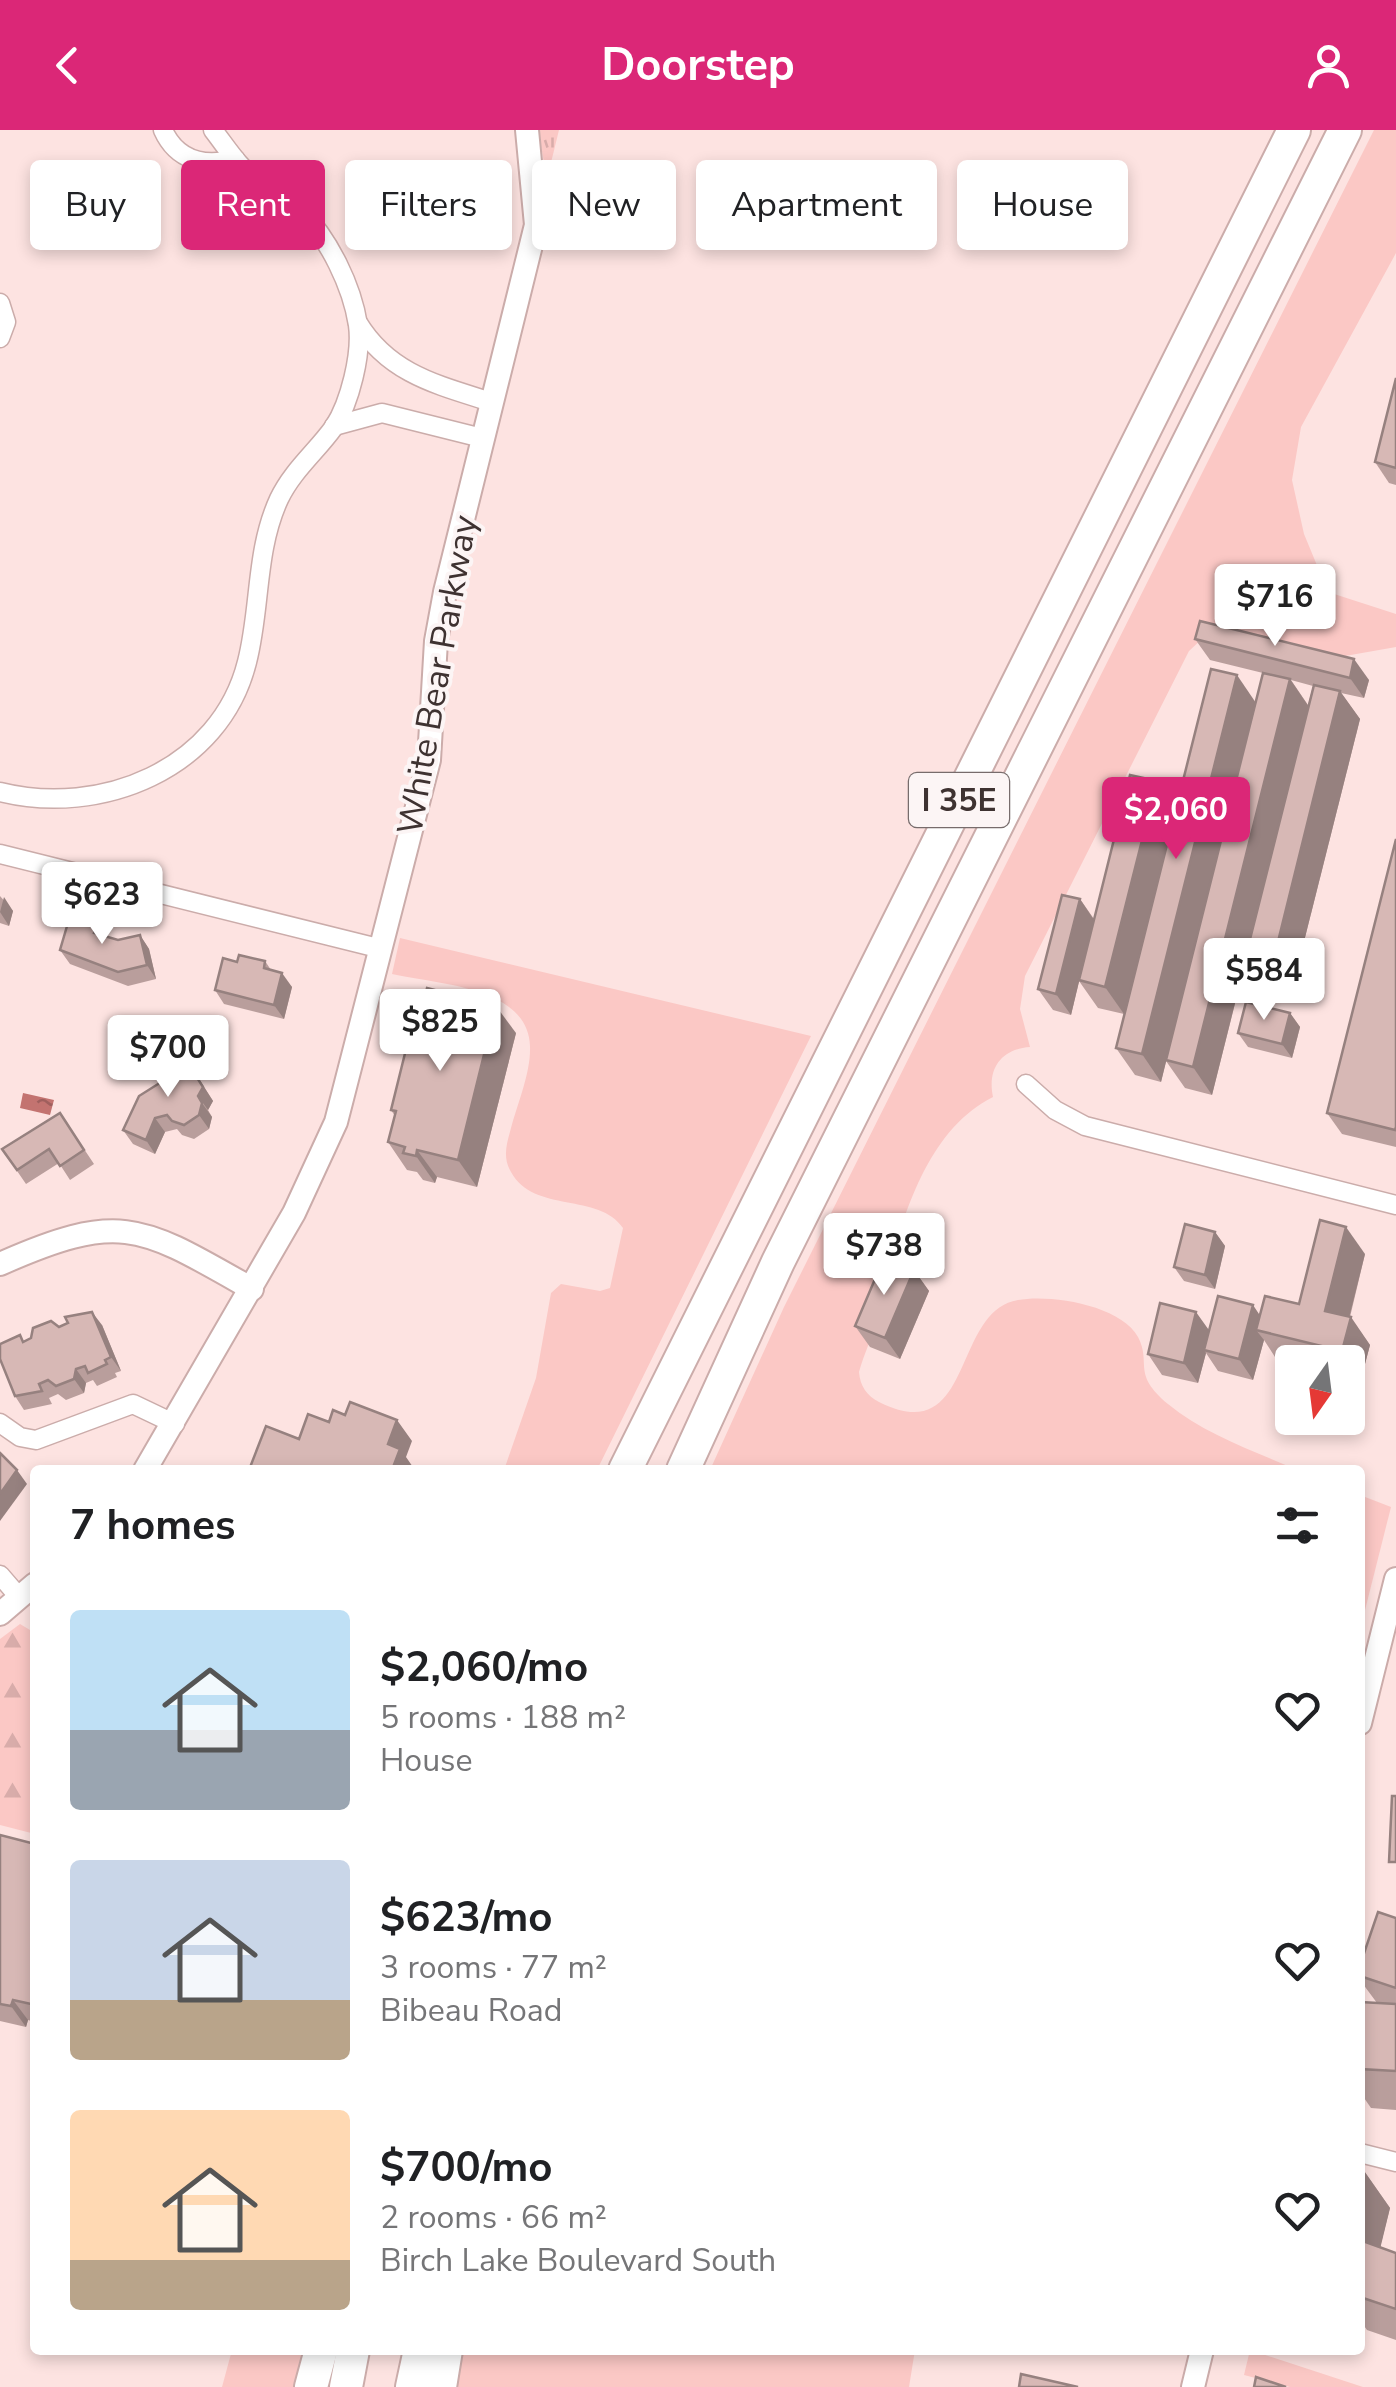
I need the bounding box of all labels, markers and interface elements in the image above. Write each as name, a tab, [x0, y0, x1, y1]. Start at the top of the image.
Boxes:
text: Doorstep	[601, 35, 795, 96]
icon: back	[40, 38, 95, 93]
icon: person	[1301, 38, 1356, 93]
chip: Buy	[30, 160, 161, 250]
chip: Rent	[181, 160, 325, 250]
chip: Filters	[345, 160, 512, 250]
chip: New	[532, 160, 676, 250]
chip: Apartment	[696, 160, 937, 250]
chip: House	[957, 160, 1128, 250]
street label: White Bear Parkway	[386, 512, 489, 838]
pin: $716	[1216, 564, 1334, 649]
text: $716	[1237, 575, 1313, 618]
road number: I 35E	[909, 773, 1009, 827]
pin: $2,060	[1095, 777, 1257, 862]
text: $2,060	[1124, 788, 1228, 831]
pin: $623	[43, 862, 161, 947]
text: $623	[64, 873, 140, 916]
pin: $584	[1205, 938, 1323, 1023]
text: $584	[1226, 949, 1302, 992]
pin: $825	[381, 989, 499, 1074]
text: $825	[402, 1000, 478, 1043]
pin: $700	[109, 1015, 227, 1100]
text: $700	[130, 1026, 206, 1069]
pin: $738	[825, 1213, 943, 1298]
text: $738	[846, 1224, 922, 1267]
north arrow	[1275, 1345, 1365, 1435]
map controls	[1275, 1345, 1365, 1435]
text: 7 homes	[70, 1497, 235, 1554]
icon: filters	[1270, 1498, 1325, 1553]
text: $2,060/mo	[380, 1639, 588, 1696]
icon: home	[150, 1650, 270, 1770]
icon: heart	[1270, 1683, 1325, 1738]
text: 5 rooms · 188 m²	[380, 1696, 626, 1739]
text: House	[380, 1739, 473, 1782]
text: $623/mo	[380, 1889, 552, 1946]
icon: home	[150, 1900, 270, 2020]
icon: heart	[1270, 1933, 1325, 1988]
text: 3 rooms · 77 m²	[380, 1946, 607, 1989]
text: Bibeau Road	[380, 1989, 562, 2032]
text: $700/mo	[380, 2139, 552, 2196]
icon: home	[150, 2150, 270, 2270]
icon: heart	[1270, 2183, 1325, 2238]
text: 2 rooms · 66 m²	[380, 2196, 607, 2239]
text: Birch Lake Boulevard South	[380, 2239, 776, 2282]

